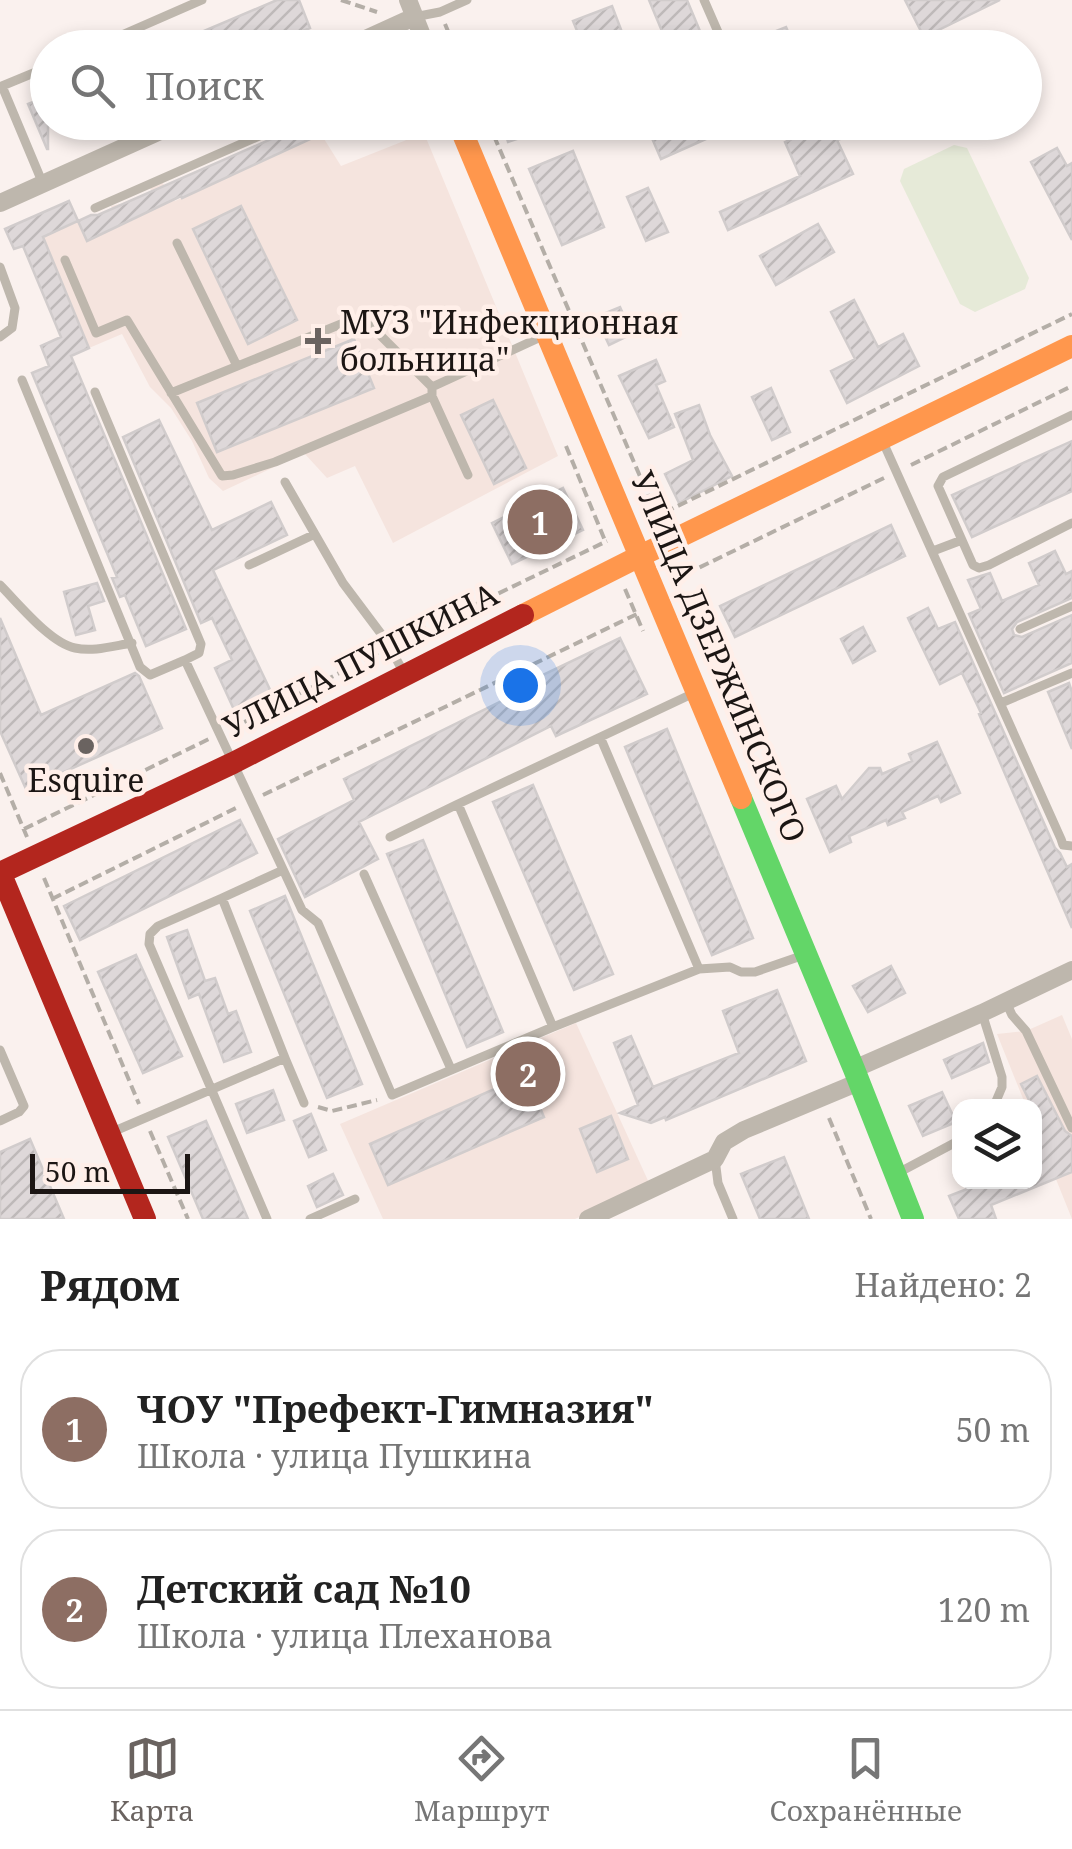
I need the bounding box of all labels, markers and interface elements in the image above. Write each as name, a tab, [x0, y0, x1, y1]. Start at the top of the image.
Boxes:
search box	[30, 30, 1042, 140]
icon: search	[65, 58, 120, 113]
text: Поиск	[145, 59, 264, 111]
place label: МУЗ "Инфекционная больница"	[340, 300, 679, 380]
marker: МУЗ "Инфекционная больница"	[305, 328, 331, 354]
street label: УЛИЦА ДЗЕРЖИНСКОГО	[622, 464, 817, 848]
pin: 1	[508, 484, 572, 560]
street label: УЛИЦА ПУШКИНА	[216, 572, 505, 748]
your location	[495, 660, 546, 711]
marker: Esquire	[75, 735, 97, 757]
place label: Esquire	[28, 758, 144, 801]
pin: 2	[496, 1036, 560, 1112]
map controls	[952, 1099, 1042, 1189]
button: layers	[952, 1099, 1042, 1189]
scale bar	[30, 1149, 190, 1194]
text: 50 m	[45, 1152, 110, 1190]
text: Рядом	[40, 1256, 180, 1313]
text: Найдено: 2	[854, 1263, 1032, 1306]
text: ЧОУ "Префект-Гимназия"	[137, 1382, 654, 1434]
text: 1	[65, 1408, 84, 1451]
text: 50 m	[956, 1408, 1030, 1451]
text: Школа · улица Пушкина	[137, 1434, 532, 1477]
text: Детский сад №10	[137, 1562, 471, 1614]
text: 2	[65, 1588, 84, 1631]
text: 120 m	[938, 1588, 1030, 1631]
text: Школа · улица Плеханова	[137, 1614, 553, 1657]
tab: Карта	[110, 1731, 194, 1829]
tab: Маршрут	[414, 1731, 550, 1829]
tab: Сохранённые	[770, 1731, 962, 1829]

